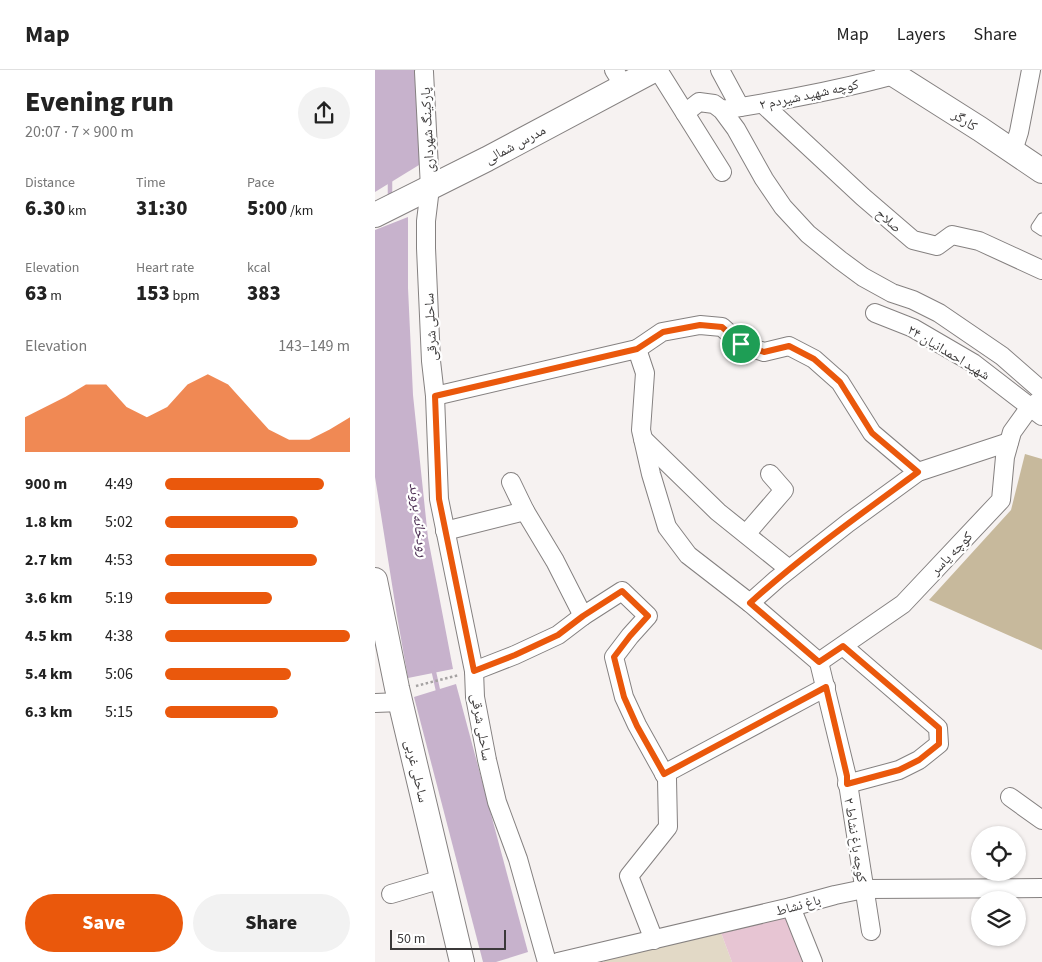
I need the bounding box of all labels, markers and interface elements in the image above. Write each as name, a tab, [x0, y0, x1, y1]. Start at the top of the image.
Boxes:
text: Map	[25, 17, 70, 52]
text: Map	[837, 22, 869, 47]
text: Layers	[897, 22, 946, 47]
text: Share	[974, 22, 1017, 47]
street label: کوچه شهید شیردم ۲	[758, 75, 861, 115]
text: Evening run	[25, 82, 174, 122]
street label: پارکینگ شهرداری	[416, 86, 440, 173]
button: share	[298, 87, 350, 139]
street label: کارگر	[947, 105, 981, 136]
street label: مدرس شمالی	[481, 120, 550, 169]
text: 20:07 · 7 × 900 m	[25, 121, 134, 143]
text: Distance	[25, 173, 75, 193]
text: Time	[136, 173, 166, 193]
text: Pace	[247, 173, 274, 193]
text: 6.30	[25, 193, 65, 223]
text: 31:30	[136, 193, 187, 223]
text: 5:00	[247, 193, 287, 223]
text: km	[65, 201, 87, 221]
text: /km	[287, 201, 313, 221]
street label: صلاح	[871, 204, 906, 238]
text: Elevation	[25, 258, 80, 278]
text: Heart rate	[136, 258, 194, 278]
text: kcal	[247, 258, 271, 278]
text: 63	[25, 278, 47, 308]
text: 153	[136, 278, 170, 308]
text: 383	[247, 278, 281, 308]
text: m	[47, 286, 62, 306]
text: bpm	[170, 286, 200, 306]
street label: ساحلی شرقی	[419, 293, 443, 361]
street label: شهید احمدانیان ۲۴	[903, 320, 994, 385]
pin	[720, 323, 762, 365]
icon: arrive	[727, 330, 755, 358]
text: Elevation	[25, 335, 87, 357]
text: 143–149 m	[278, 335, 350, 357]
text: 900 m	[25, 473, 67, 495]
text: 4:49	[105, 473, 133, 495]
water label: رودخانه بروند	[404, 482, 434, 559]
text: 1.8 km	[25, 511, 72, 533]
text: 5:02	[105, 511, 133, 533]
street label: کوچه یاسر	[925, 527, 978, 581]
text: 2.7 km	[25, 549, 72, 571]
text: 4:53	[105, 549, 133, 571]
text: 3.6 km	[25, 587, 72, 609]
text: 5:19	[105, 587, 133, 609]
text: 4.5 km	[25, 625, 72, 647]
text: 4:38	[105, 625, 133, 647]
text: 5.4 km	[25, 663, 72, 685]
text: 5:06	[105, 663, 133, 685]
street label: ساحلی شرقی	[465, 692, 497, 762]
text: 6.3 km	[25, 701, 72, 723]
text: 5:15	[105, 701, 133, 723]
street label: ساحلی غربی	[399, 738, 433, 805]
street label: کوچه باغ نشاط ۲	[838, 796, 872, 884]
map controls	[971, 826, 1026, 946]
button: locate	[971, 826, 1026, 881]
street label: باغ نشاط	[773, 890, 823, 922]
button: layers	[971, 891, 1026, 946]
button: Save	[25, 894, 183, 952]
button: Share	[193, 894, 350, 952]
scale bar	[390, 927, 506, 950]
text: 50 m	[397, 929, 425, 949]

